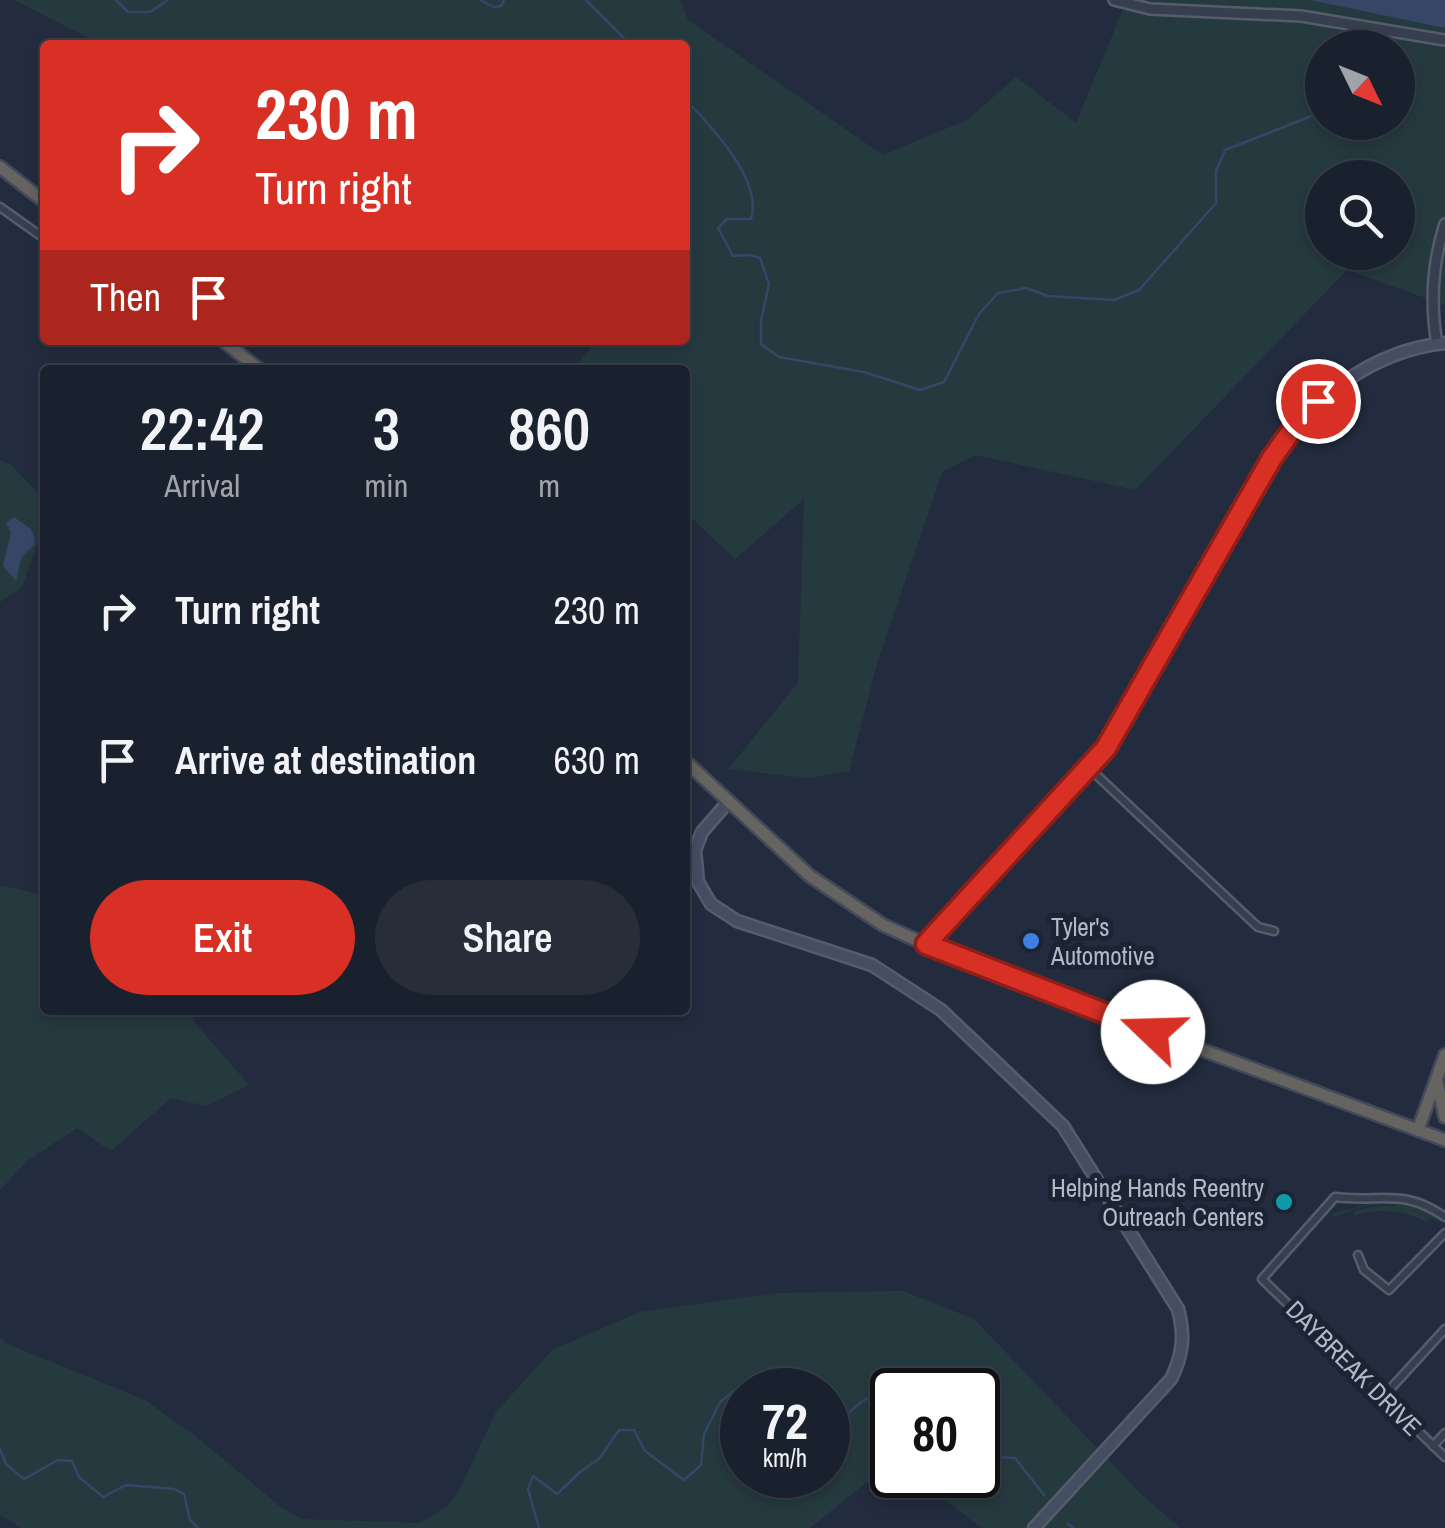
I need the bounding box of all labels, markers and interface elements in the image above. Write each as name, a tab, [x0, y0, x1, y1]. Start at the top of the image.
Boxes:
north arrow	[1305, 30, 1415, 140]
map controls	[1305, 30, 1415, 270]
text: 230 m	[255, 67, 418, 161]
icon: right	[90, 80, 220, 210]
text: Turn right	[255, 157, 412, 218]
button: search	[1305, 160, 1415, 270]
icon: arrive	[181, 270, 236, 325]
text: Then	[90, 272, 161, 323]
pin	[1276, 359, 1361, 444]
icon: arrive	[1291, 374, 1346, 429]
text: 22:42	[140, 388, 265, 469]
text: 3	[373, 388, 400, 469]
text: 860	[508, 388, 590, 469]
text: Arrival	[164, 464, 240, 507]
text: min	[365, 464, 408, 507]
text: m	[538, 464, 560, 507]
icon: right	[90, 583, 145, 638]
text: Turn right	[175, 585, 320, 636]
text: 230 m	[553, 585, 640, 636]
icon: arrive	[90, 733, 145, 788]
text: Arrive at destination	[175, 735, 476, 786]
text: 630 m	[553, 735, 640, 786]
button: Exit	[90, 880, 355, 995]
button: Share	[375, 880, 640, 995]
place label: Tyler's Automotive	[1050, 910, 1155, 973]
marker: Tyler's Automotive	[1020, 930, 1042, 952]
position arrow	[1101, 980, 1205, 1084]
place label: Helping Hands Reentry Outreach Centers	[1051, 1171, 1265, 1234]
marker: Helping Hands Reentry Outreach Centers	[1273, 1191, 1295, 1213]
street label: DAYBREAK DRIVE	[1279, 1293, 1429, 1443]
speed limit sign: 80	[870, 1368, 1000, 1498]
text: 72	[762, 1387, 808, 1455]
text: km/h	[763, 1441, 807, 1475]

